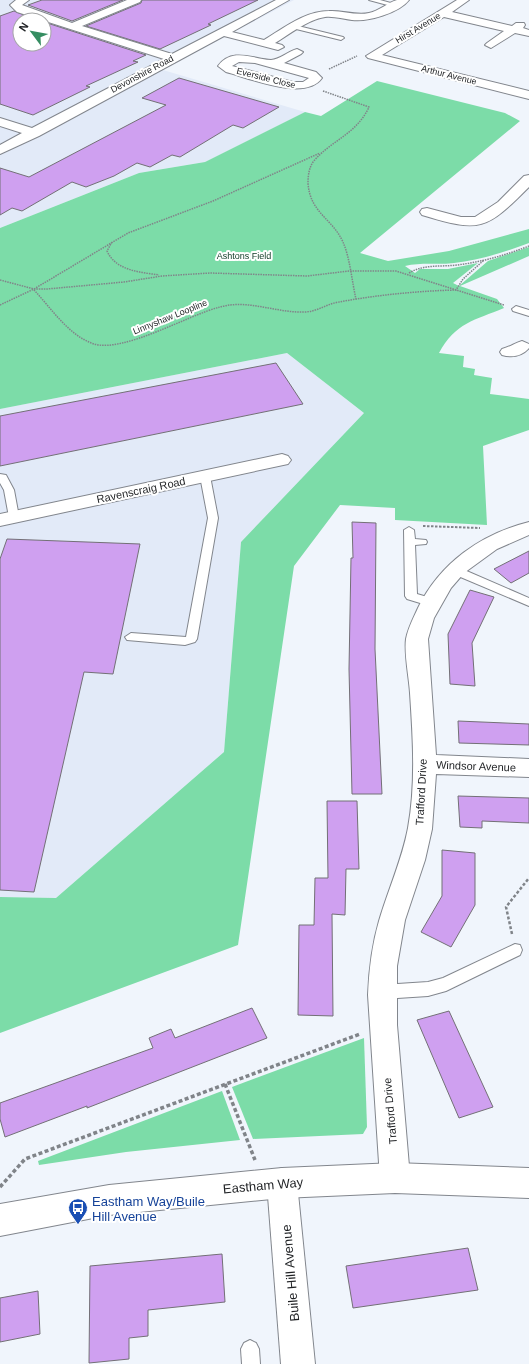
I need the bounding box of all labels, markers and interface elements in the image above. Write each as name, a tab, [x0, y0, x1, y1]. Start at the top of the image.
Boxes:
street label: Hirst Avenue	[394, 11, 442, 45]
north arrow	[12, 12, 52, 52]
text: N	[16, 20, 31, 33]
street label: Devonshire Road	[109, 53, 175, 95]
street label: Arthur Avenue	[420, 63, 478, 87]
street label: Everside Close	[235, 66, 297, 90]
park label: Ashtons Field	[217, 251, 271, 261]
street label: Linnyshaw Loopline	[131, 298, 209, 336]
street label: Ravenscraig Road	[95, 475, 187, 505]
street label: Trafford Drive	[413, 758, 429, 826]
street label: Windsor Avenue	[436, 759, 516, 773]
street label: Trafford Drive	[381, 1077, 399, 1145]
street label: Eastham Way	[222, 1174, 304, 1196]
place label: Eastham Way/Buile Hill Avenue	[92, 1194, 205, 1224]
bus stop icon: Eastham Way/Buile Hill Avenue	[67, 1197, 89, 1225]
street label: Buile Hill Avenue	[279, 1224, 302, 1322]

